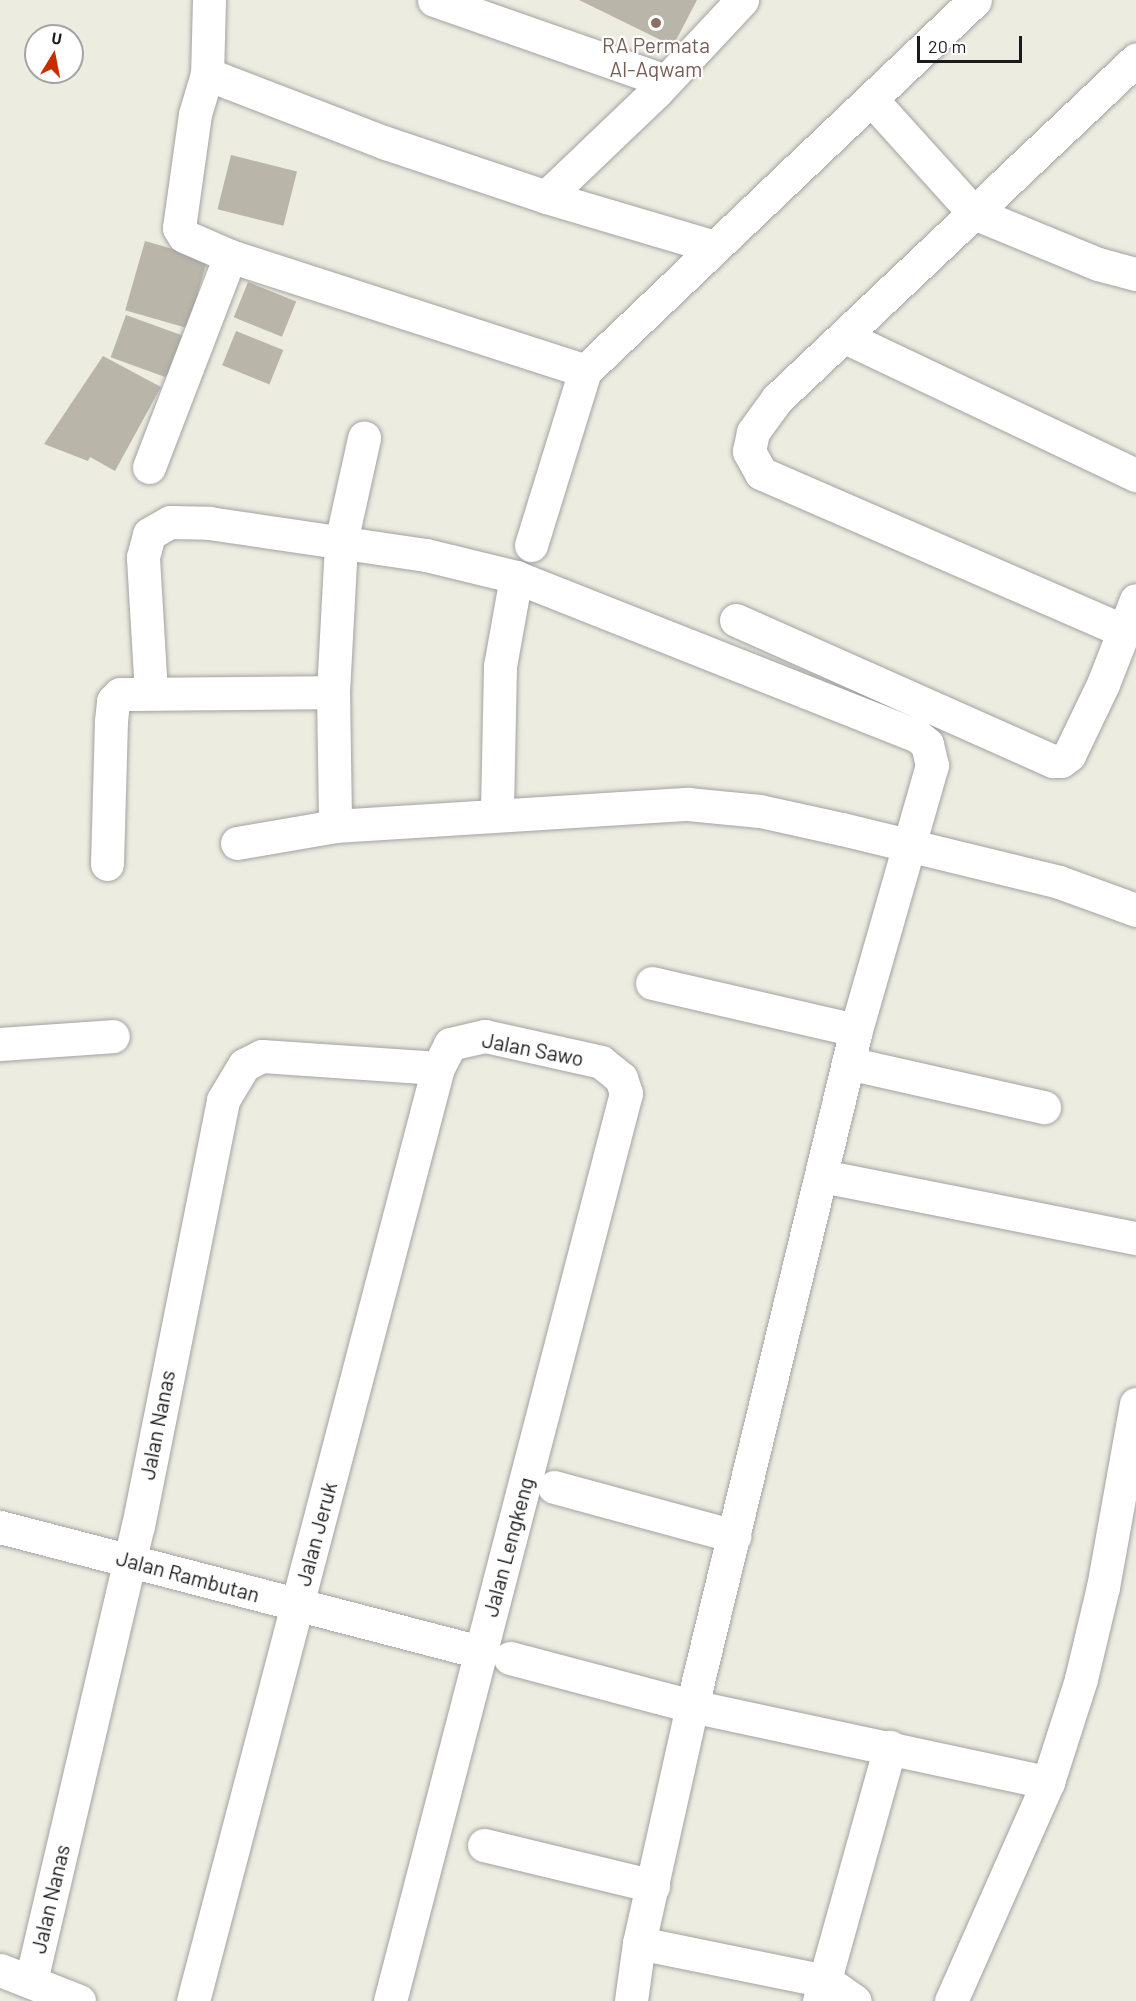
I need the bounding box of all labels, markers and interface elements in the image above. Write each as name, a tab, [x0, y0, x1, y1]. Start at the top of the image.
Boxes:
marker: RA Permata Al-Aqwam	[649, 16, 663, 30]
north arrow	[24, 24, 84, 84]
scale bar	[920, 24, 1025, 62]
text: U	[50, 28, 63, 48]
place label: RA Permata Al-Aqwam	[602, 32, 710, 82]
text: 20 m	[928, 35, 966, 57]
street label: Jalan Sawo	[480, 1027, 586, 1071]
street label: Jalan Nanas	[134, 1368, 180, 1482]
street label: Jalan Lengkeng	[477, 1474, 539, 1620]
street label: Jalan Jeruk	[290, 1479, 342, 1589]
street label: Jalan Rambutan	[114, 1545, 262, 1607]
street label: Jalan Nanas	[25, 1842, 75, 1956]

